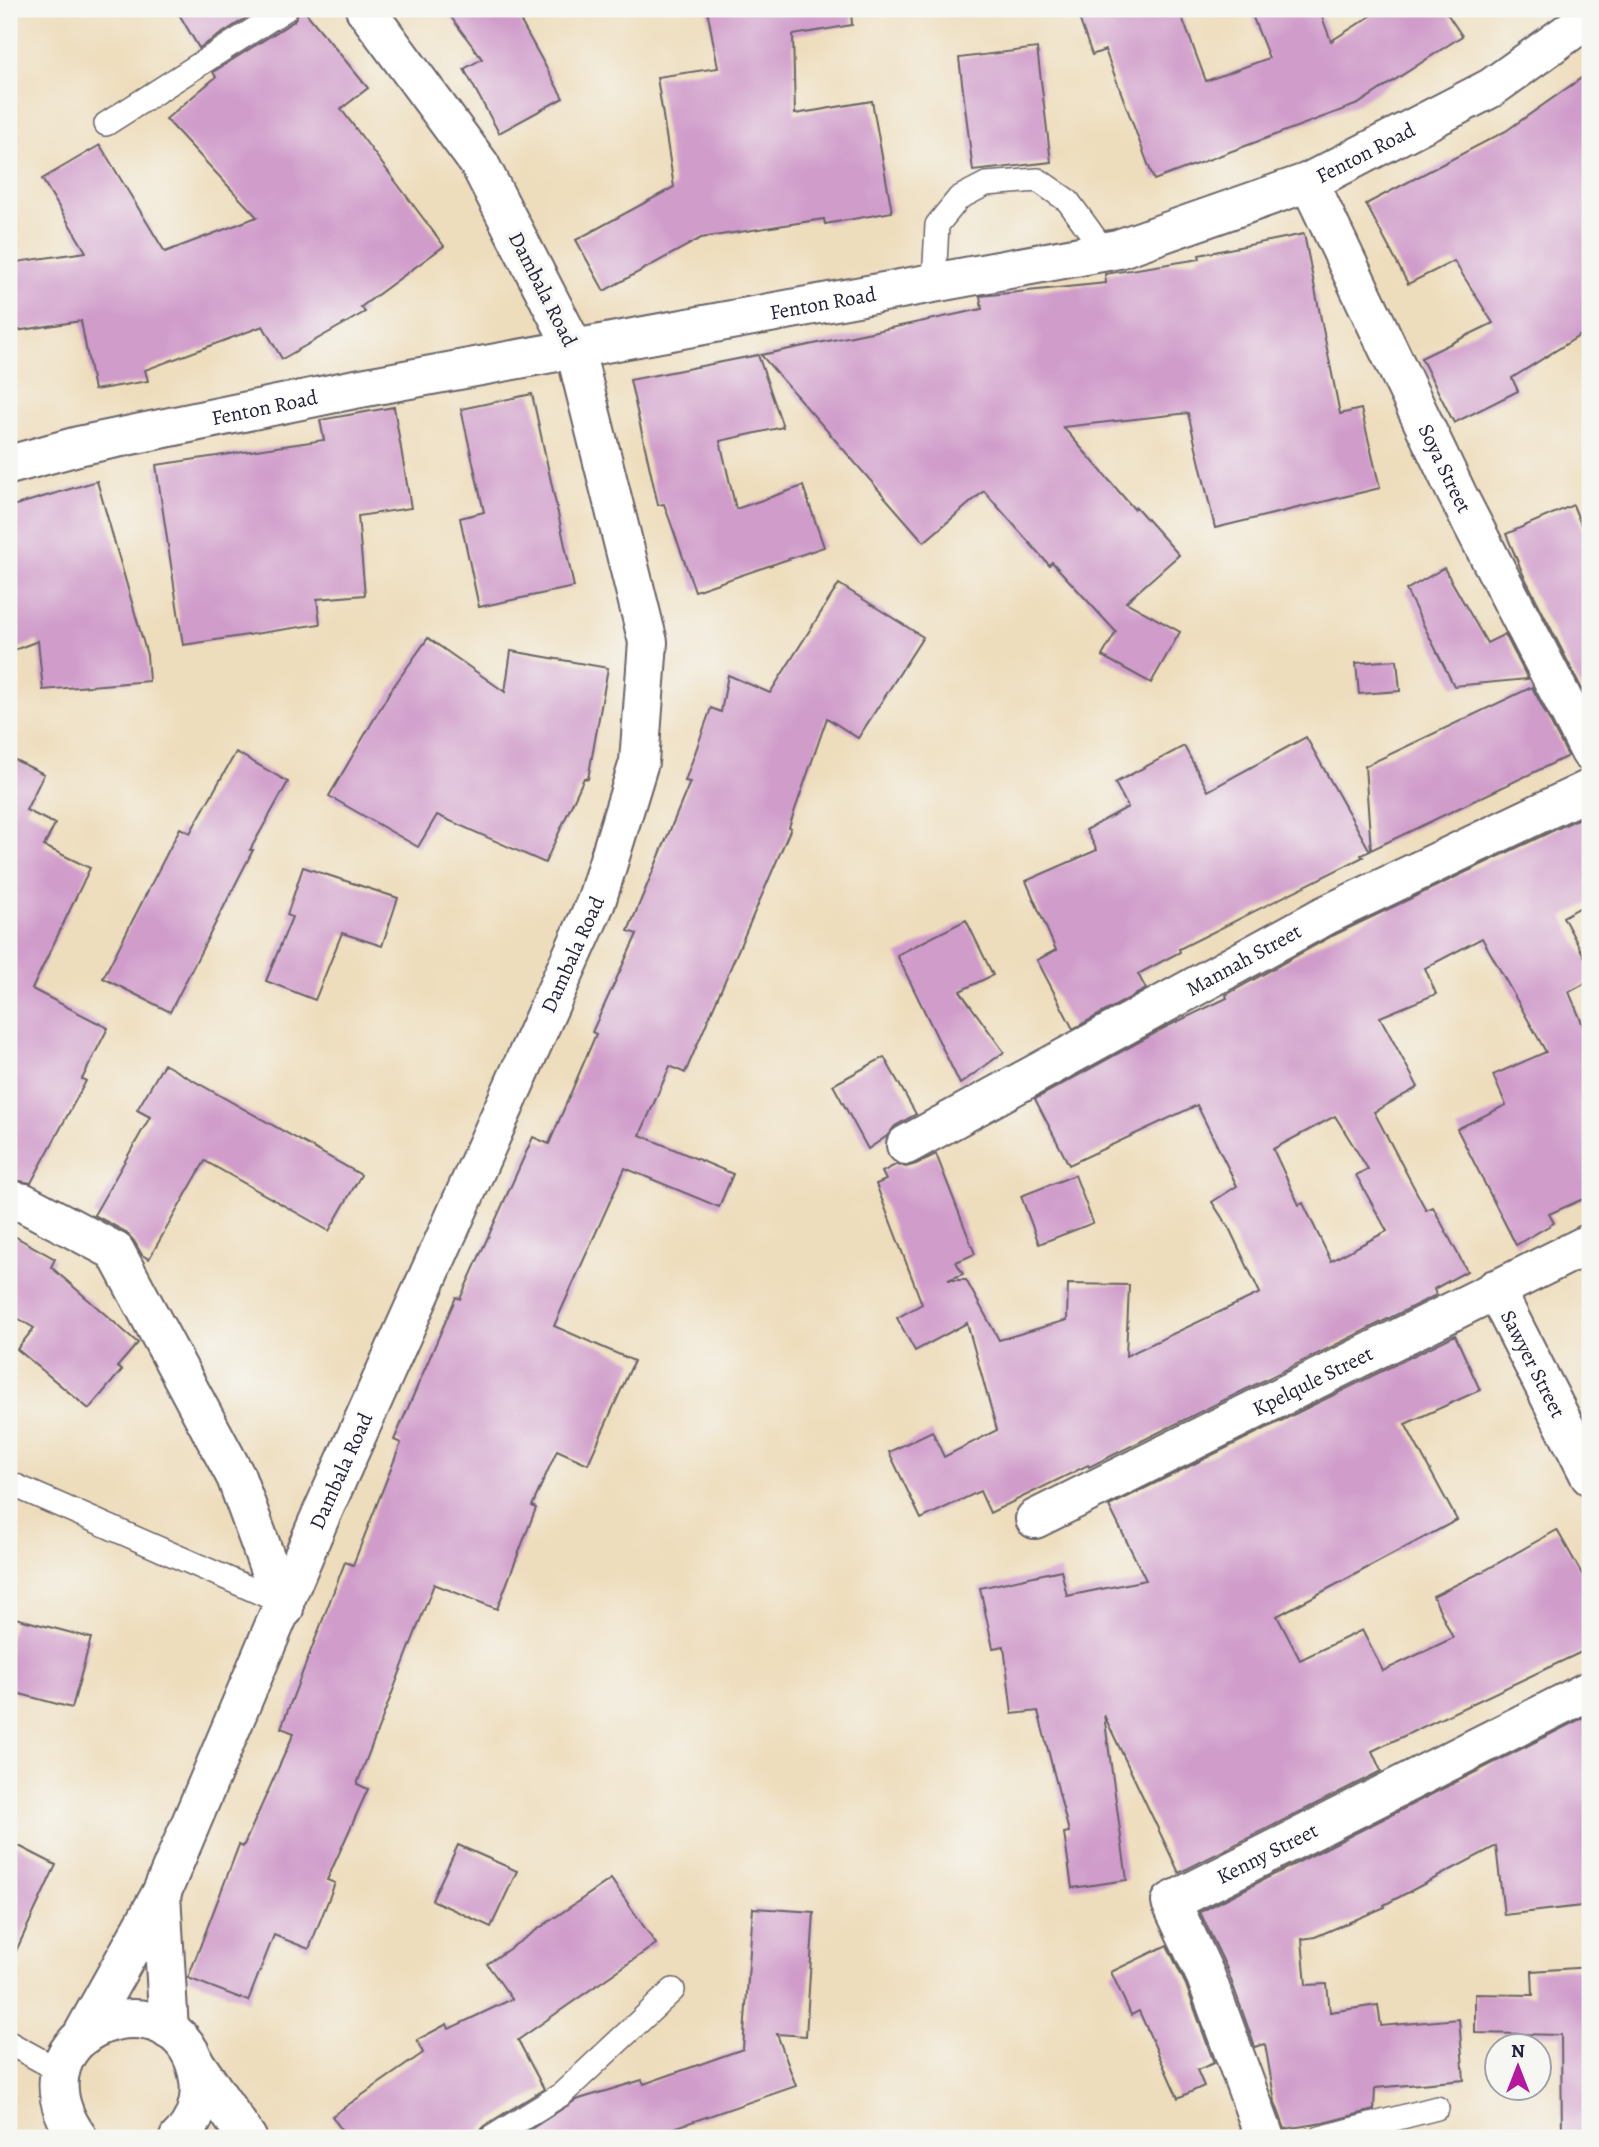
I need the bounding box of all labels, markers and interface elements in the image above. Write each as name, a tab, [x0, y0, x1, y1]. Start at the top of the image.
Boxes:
street label: Fenton Road	[1311, 115, 1420, 190]
street label: Dambala Road	[502, 227, 584, 352]
street label: Fenton Road	[767, 280, 879, 327]
street label: Fenton Road	[209, 383, 321, 432]
street label: Soya Street	[1412, 419, 1478, 518]
street label: Dambala Road	[534, 891, 611, 1017]
street label: Mannah Street	[1181, 917, 1306, 1003]
street label: Sawyer Street	[1494, 1305, 1572, 1423]
street label: Kpelqule Street	[1248, 1339, 1378, 1423]
street label: Dambala Road	[302, 1407, 380, 1534]
street label: Kenny Street	[1212, 1816, 1323, 1891]
north arrow	[1484, 2032, 1554, 2102]
text: N	[1511, 2038, 1525, 2064]

